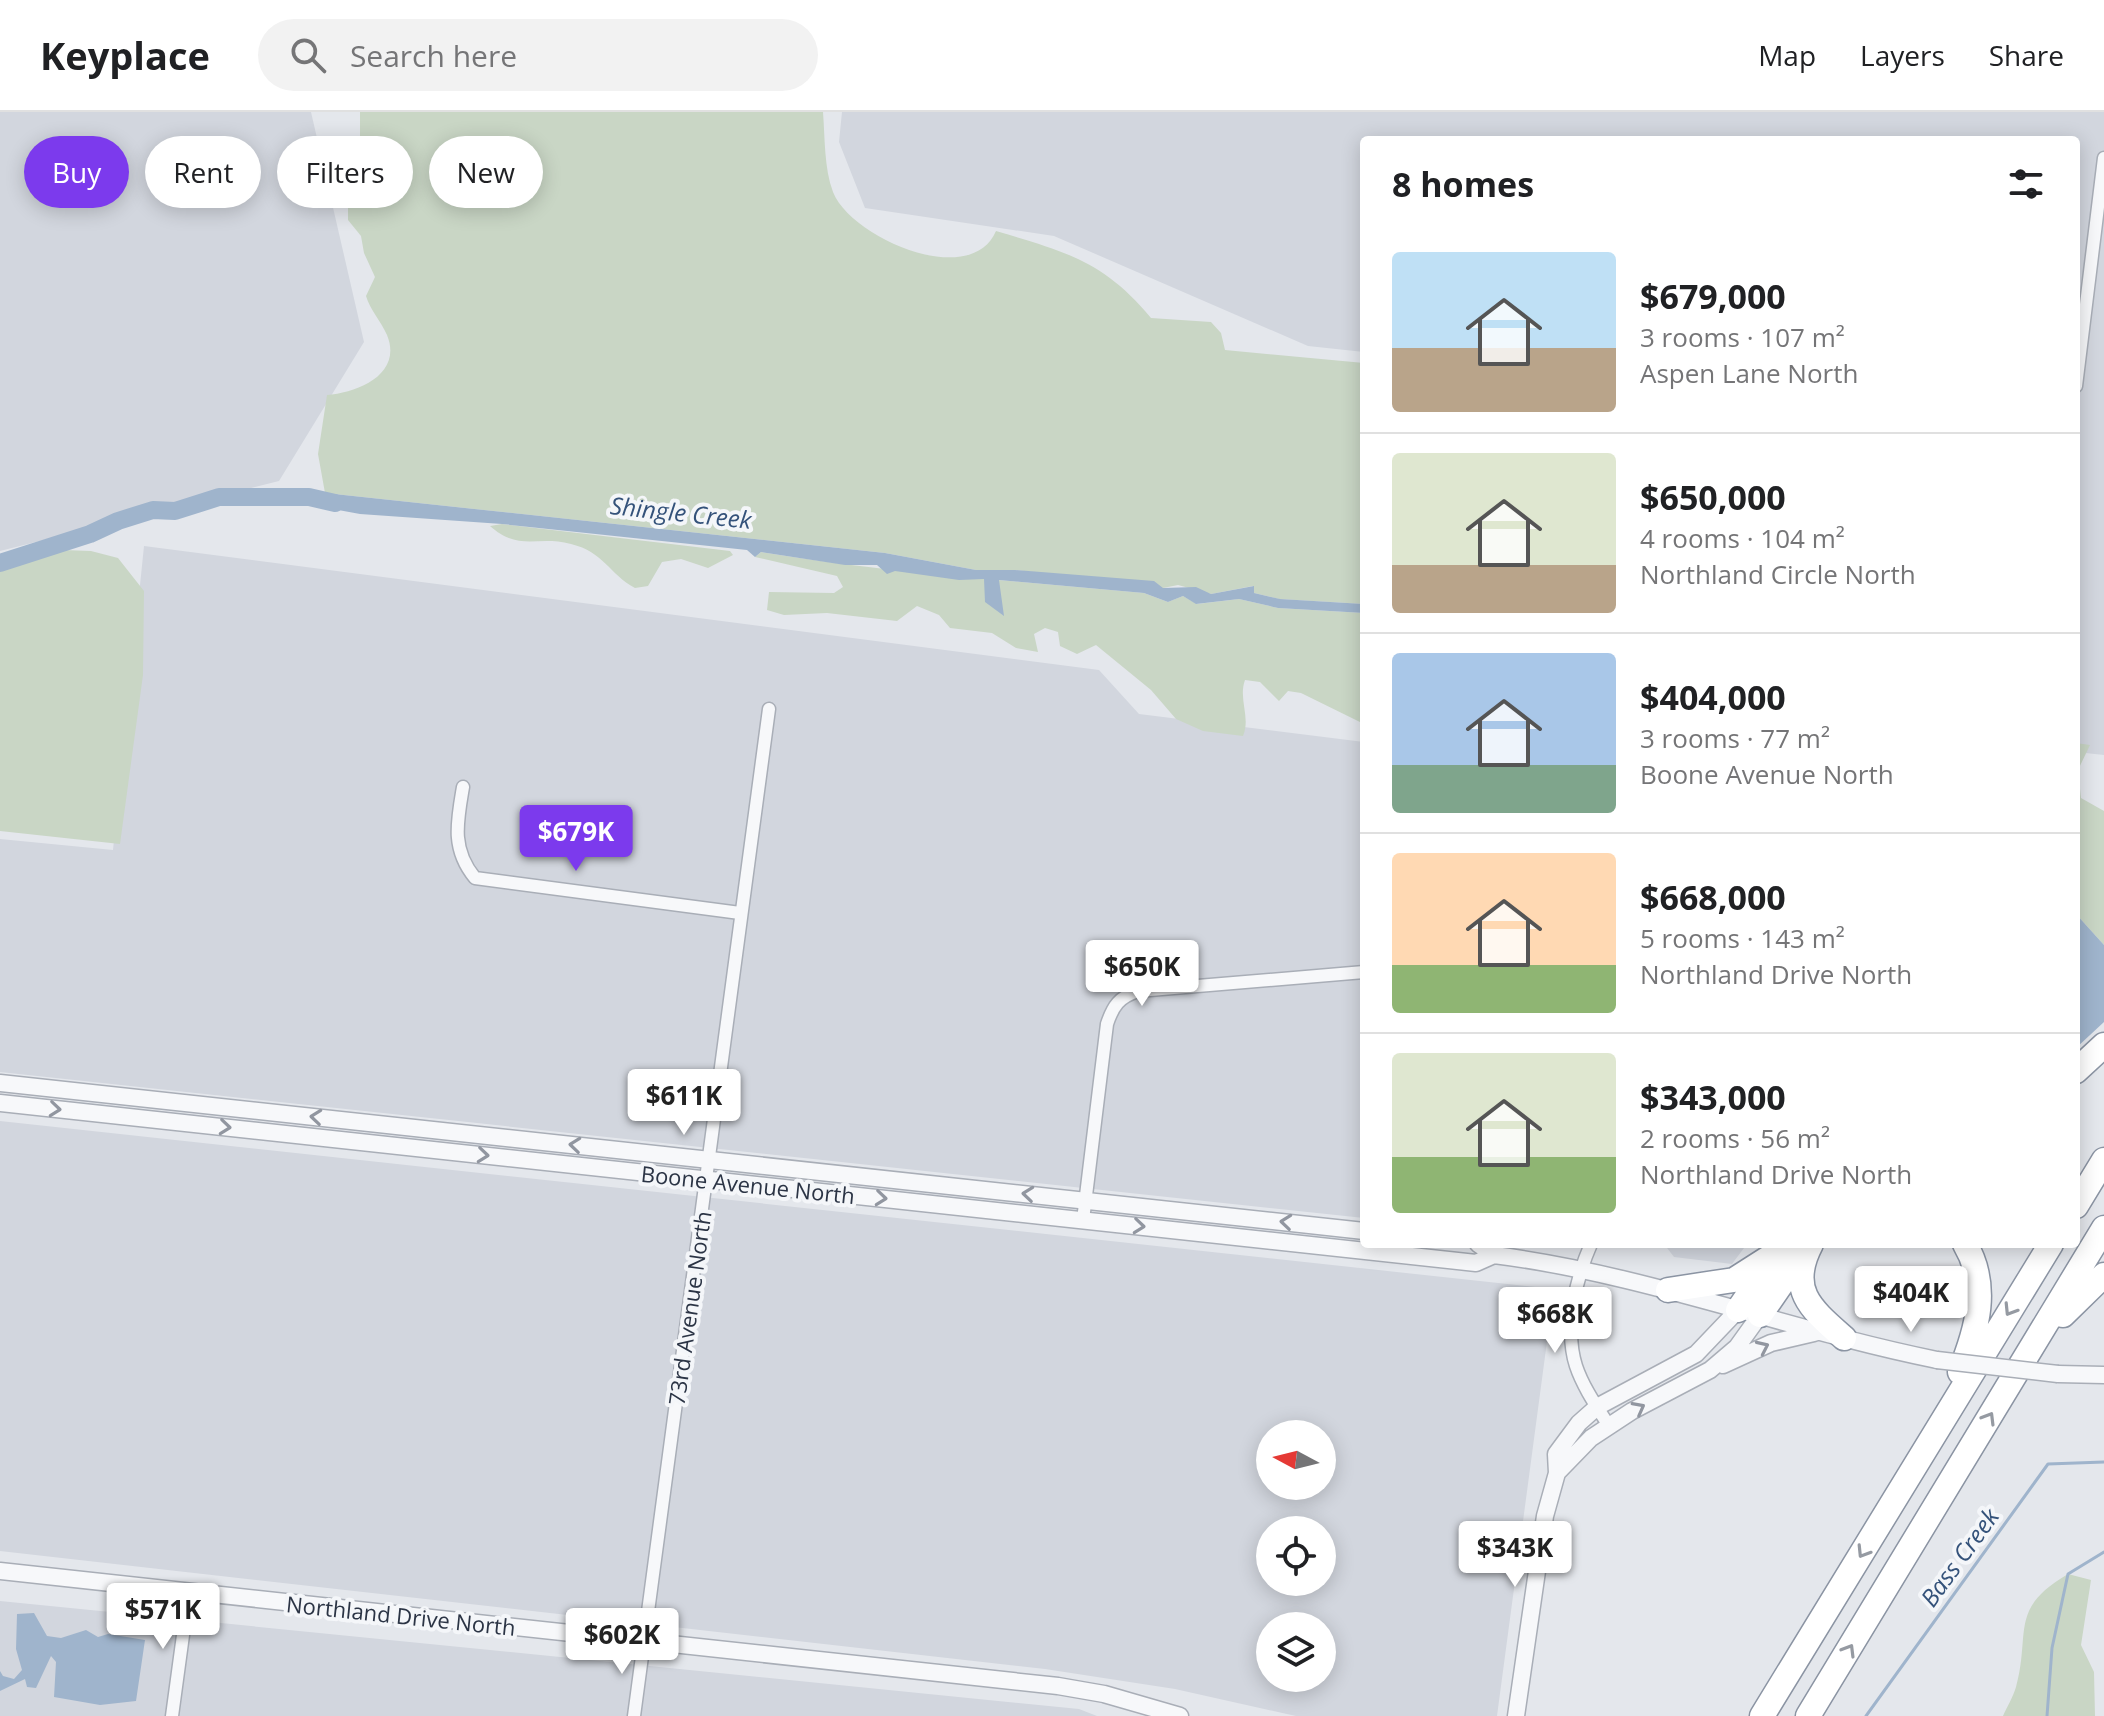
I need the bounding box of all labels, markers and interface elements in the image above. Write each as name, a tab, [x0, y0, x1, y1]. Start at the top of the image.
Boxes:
search box	[258, 19, 818, 91]
text: Keyplace	[40, 29, 210, 81]
icon: search	[286, 33, 330, 77]
text: Search here	[350, 35, 517, 76]
text: Map	[1758, 36, 1816, 74]
text: Layers	[1860, 36, 1945, 74]
text: Share	[1989, 36, 2064, 74]
chip: Buy	[24, 136, 129, 208]
chip: Rent	[145, 136, 261, 208]
chip: Filters	[277, 136, 413, 208]
chip: New	[429, 136, 543, 208]
text: 8 homes	[1392, 161, 1534, 207]
icon: filters	[2004, 162, 2048, 206]
text: $679,000	[1640, 273, 1786, 319]
icon: home	[1456, 284, 1552, 380]
text: 3 rooms · 107 m²	[1640, 319, 1845, 355]
text: Aspen Lane North	[1640, 355, 1858, 391]
text: $650,000	[1640, 474, 1786, 520]
icon: home	[1456, 485, 1552, 581]
water label: Shingle Creek	[609, 488, 754, 536]
text: 4 rooms · 104 m²	[1640, 520, 1845, 556]
text: Northland Circle North	[1640, 556, 1916, 592]
text: $404,000	[1640, 674, 1786, 720]
icon: home	[1456, 685, 1552, 781]
text: 3 rooms · 77 m²	[1640, 720, 1830, 756]
text: Boone Avenue North	[1640, 756, 1894, 792]
pin: $679K	[520, 805, 632, 873]
text: $679K	[538, 813, 614, 849]
text: $668,000	[1640, 874, 1786, 920]
icon: home	[1456, 885, 1552, 981]
text: 5 rooms · 143 m²	[1640, 920, 1845, 956]
pin: $650K	[1086, 940, 1198, 1008]
text: $650K	[1104, 948, 1180, 984]
text: Northland Drive North	[1640, 956, 1912, 992]
pin: $611K	[628, 1069, 740, 1137]
text: $343,000	[1640, 1074, 1786, 1120]
text: $611K	[646, 1077, 722, 1113]
icon: home	[1456, 1085, 1552, 1181]
one-way arrow	[49, 1100, 62, 1117]
one-way arrow	[309, 1109, 322, 1126]
one-way arrow	[218, 1119, 231, 1136]
text: 2 rooms · 56 m²	[1640, 1120, 1830, 1156]
one-way arrow	[568, 1137, 581, 1154]
one-way arrow	[477, 1147, 490, 1164]
text: Northland Drive North	[1640, 1156, 1912, 1192]
street label: Boone Avenue North	[640, 1158, 856, 1210]
one-way arrow	[1021, 1186, 1034, 1203]
one-way arrow	[875, 1189, 888, 1206]
street label: 73rd Avenue North	[661, 1209, 717, 1407]
one-way arrow	[1280, 1214, 1293, 1231]
one-way arrow	[1133, 1217, 1146, 1234]
pin: $404K	[1855, 1266, 1967, 1334]
text: $404K	[1873, 1274, 1949, 1310]
pin: $668K	[1499, 1287, 1611, 1355]
text: $668K	[1517, 1295, 1593, 1331]
one-way arrow	[2004, 1301, 2020, 1316]
one-way arrow	[1755, 1341, 1769, 1357]
one-way arrow	[1630, 1403, 1645, 1418]
one-way arrow	[1979, 1412, 1995, 1427]
north arrow	[1256, 1420, 1336, 1500]
map controls	[1256, 1420, 1336, 1692]
water label: Bass Creek	[1912, 1500, 2007, 1613]
button: locate	[1256, 1516, 1336, 1596]
pin: $343K	[1459, 1521, 1571, 1589]
text: $343K	[1477, 1529, 1553, 1565]
one-way arrow	[1857, 1543, 1872, 1558]
pin: $571K	[107, 1583, 219, 1651]
street label: Northland Drive North	[285, 1588, 517, 1642]
text: $571K	[125, 1591, 201, 1627]
pin: $602K	[566, 1608, 678, 1676]
button: layers	[1256, 1612, 1336, 1692]
text: $602K	[584, 1616, 660, 1652]
one-way arrow	[1839, 1644, 1854, 1659]

